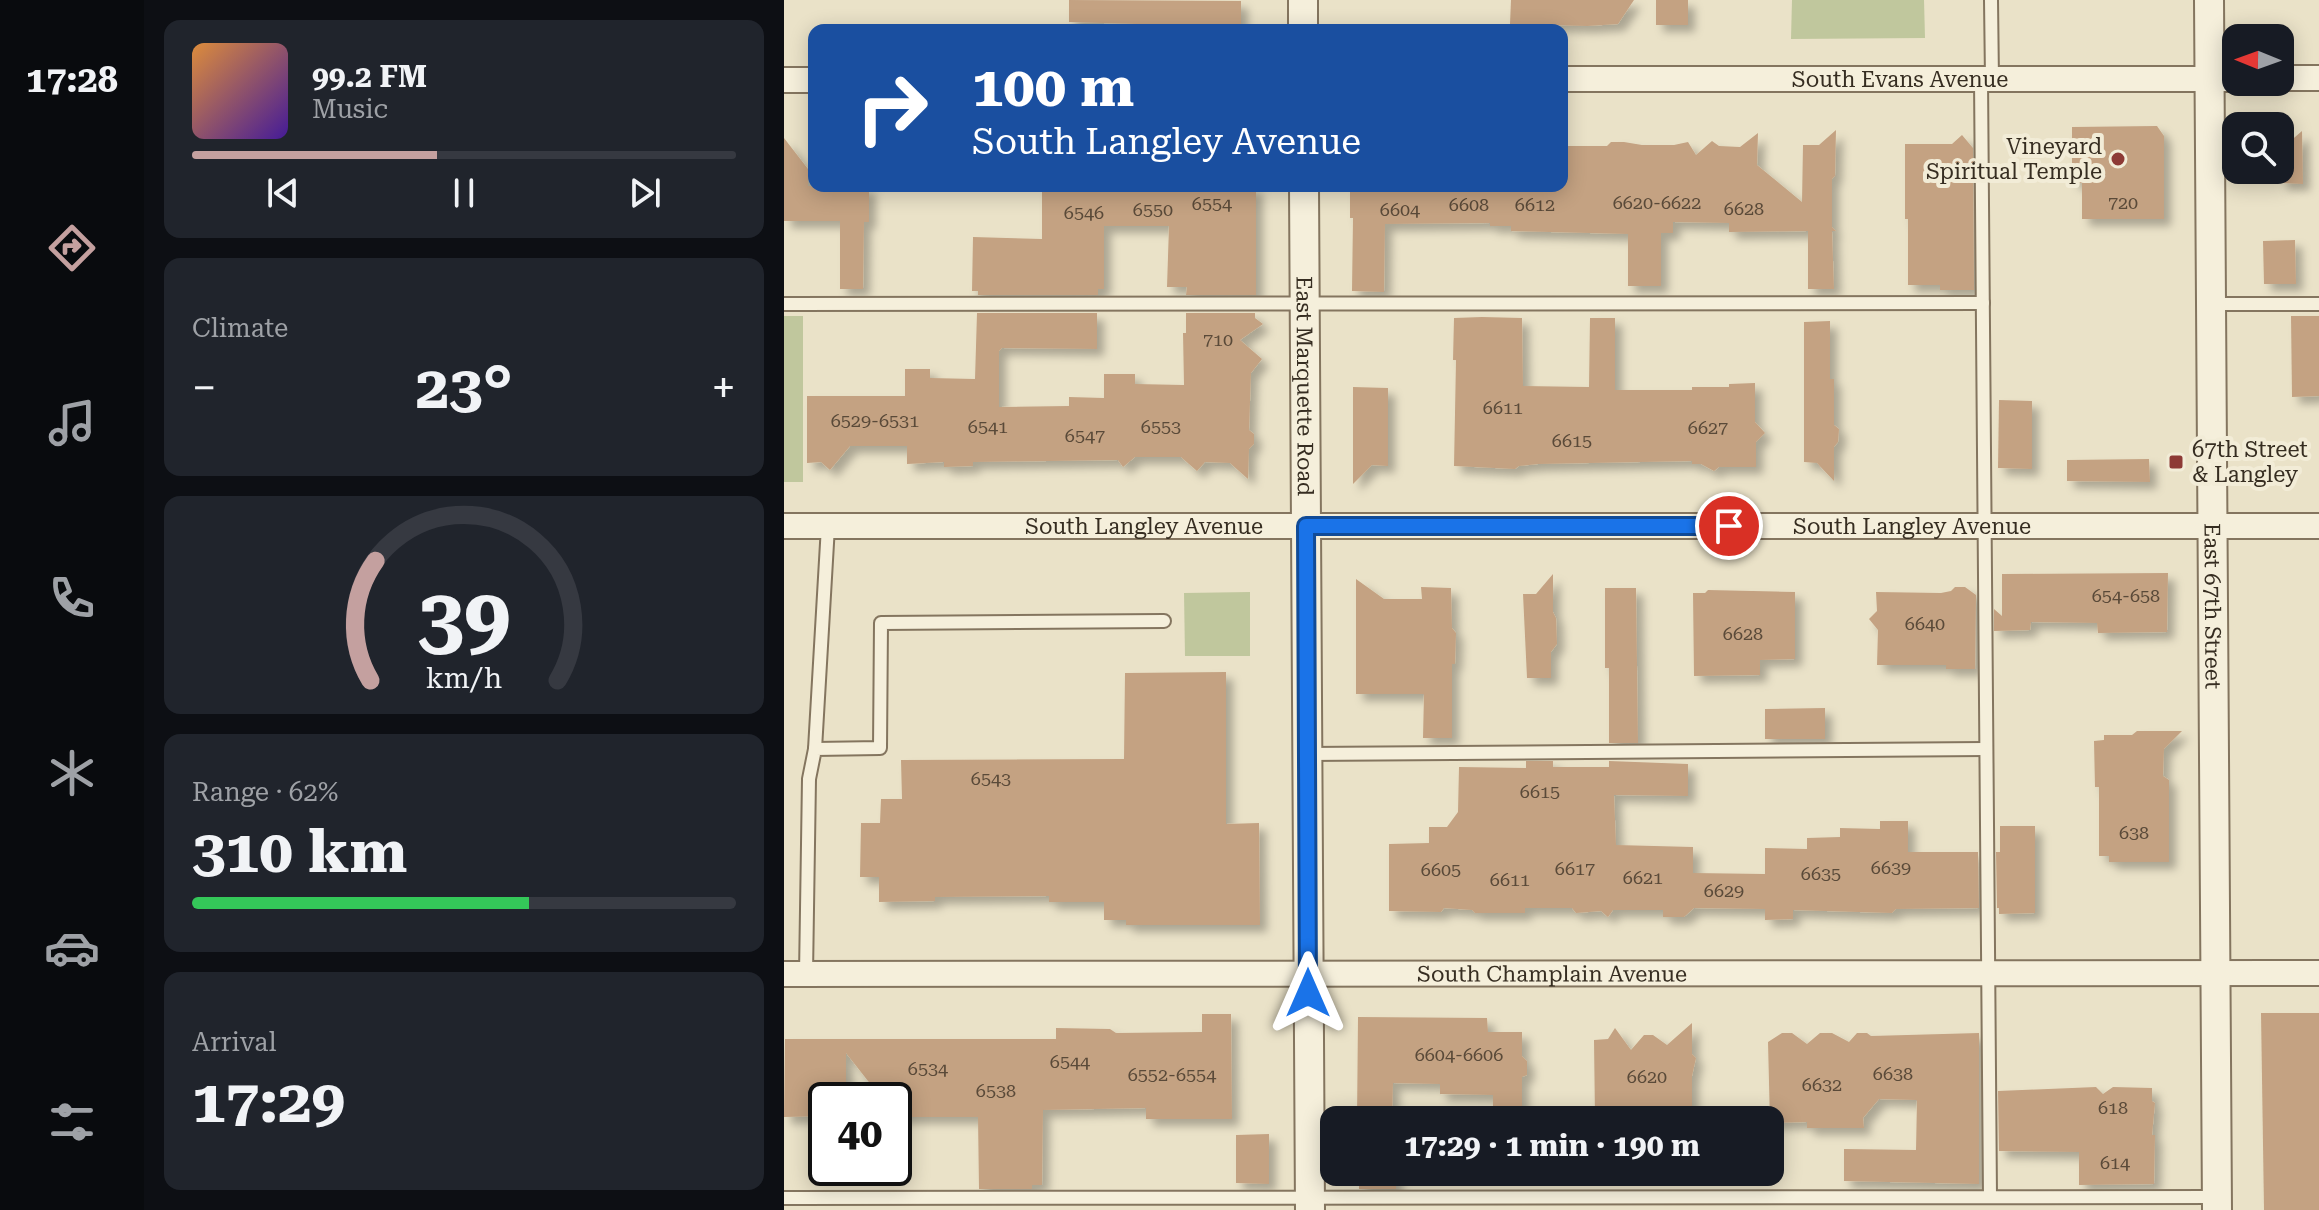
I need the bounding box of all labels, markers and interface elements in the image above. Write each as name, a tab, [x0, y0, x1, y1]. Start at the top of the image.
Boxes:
north arrow	[2222, 24, 2294, 96]
map controls	[2222, 24, 2294, 184]
text: 100 m	[972, 54, 1134, 120]
icon: right	[840, 56, 944, 160]
text: 17:28	[26, 59, 118, 101]
text: 99.2 FM	[312, 59, 427, 94]
street label: South Evans Avenue	[1792, 67, 2008, 92]
text: Music	[312, 94, 388, 124]
button: search	[2222, 112, 2294, 184]
text: South Langley Avenue	[972, 121, 1361, 163]
place label: Vineyard Spiritual Temple	[1926, 134, 2102, 184]
marker: Vineyard Spiritual Temple	[2109, 150, 2127, 168]
icon: previous	[261, 171, 305, 215]
icon: pause	[442, 171, 486, 215]
icon: next	[623, 171, 667, 215]
house number: 6620-6622	[1613, 192, 1701, 213]
house number: 720	[2108, 192, 2138, 213]
house number: 6554	[1192, 193, 1232, 214]
house number: 6608	[1449, 194, 1489, 215]
house number: 6612	[1515, 194, 1555, 215]
house number: 6628	[1724, 198, 1764, 219]
house number: 6550	[1133, 199, 1173, 220]
house number: 6604	[1380, 199, 1420, 220]
house number: 6546	[1064, 202, 1104, 223]
icon: directions	[44, 220, 100, 276]
street label: East Marquette Road	[1292, 276, 1318, 496]
text: Climate	[192, 313, 288, 343]
house number: 710	[1203, 329, 1233, 350]
text: 23°	[415, 352, 513, 423]
text: −	[192, 362, 217, 414]
text: +	[711, 362, 736, 414]
icon: music	[44, 395, 100, 451]
house number: 6611	[1483, 397, 1523, 418]
house number: 6529-6531	[831, 410, 919, 431]
house number: 6541	[968, 416, 1008, 437]
house number: 6553	[1141, 416, 1181, 437]
house number: 6627	[1688, 417, 1728, 438]
house number: 6547	[1065, 425, 1105, 446]
house number: 6615	[1552, 430, 1592, 451]
place label: 67th Street & Langley	[2192, 437, 2308, 487]
marker: 67th Street & Langley	[2167, 453, 2185, 471]
pin	[1695, 492, 1763, 560]
icon: arrive	[1707, 504, 1751, 548]
street label: South Langley Avenue	[1025, 514, 1263, 539]
street label: South Langley Avenue	[1793, 514, 2031, 539]
street label: East 67th Street	[2199, 523, 2226, 689]
icon: phone	[44, 570, 100, 626]
text: 39	[417, 570, 511, 667]
house number: 654-658	[2092, 585, 2160, 606]
house number: 6640	[1905, 613, 1945, 634]
house number: 6628	[1723, 623, 1763, 644]
text: km/h	[426, 661, 502, 695]
icon: climate	[44, 745, 100, 801]
house number: 6543	[971, 768, 1011, 789]
text: Range · 62%	[192, 777, 338, 807]
house number: 6615	[1520, 781, 1560, 802]
text: 310 km	[192, 816, 407, 887]
house number: 638	[2119, 822, 2149, 843]
house number: 6639	[1871, 857, 1911, 878]
house number: 6617	[1555, 858, 1595, 879]
house number: 6605	[1421, 859, 1461, 880]
house number: 6635	[1801, 863, 1841, 884]
house number: 6621	[1623, 867, 1663, 888]
house number: 6611	[1490, 869, 1530, 890]
house number: 6629	[1704, 880, 1744, 901]
icon: car	[44, 920, 100, 976]
position arrow	[1266, 951, 1350, 1035]
street label: South Champlain Avenue	[1417, 961, 1687, 987]
text: Arrival	[192, 1027, 277, 1057]
house number: 6604-6606	[1415, 1044, 1503, 1065]
house number: 6544	[1050, 1051, 1090, 1072]
house number: 6534	[908, 1058, 948, 1079]
house number: 6638	[1873, 1063, 1913, 1084]
house number: 6552-6554	[1128, 1064, 1216, 1085]
text: 17:29	[192, 1066, 345, 1137]
house number: 6620	[1627, 1066, 1667, 1087]
house number: 6632	[1802, 1074, 1842, 1095]
house number: 6538	[976, 1080, 1016, 1101]
speed limit sign: 40	[808, 1082, 912, 1186]
icon: filters	[44, 1094, 100, 1150]
house number: 618	[2098, 1097, 2128, 1118]
text: 17:29 · 1 min · 190 m	[1404, 1128, 1700, 1163]
house number: 614	[2100, 1152, 2130, 1173]

